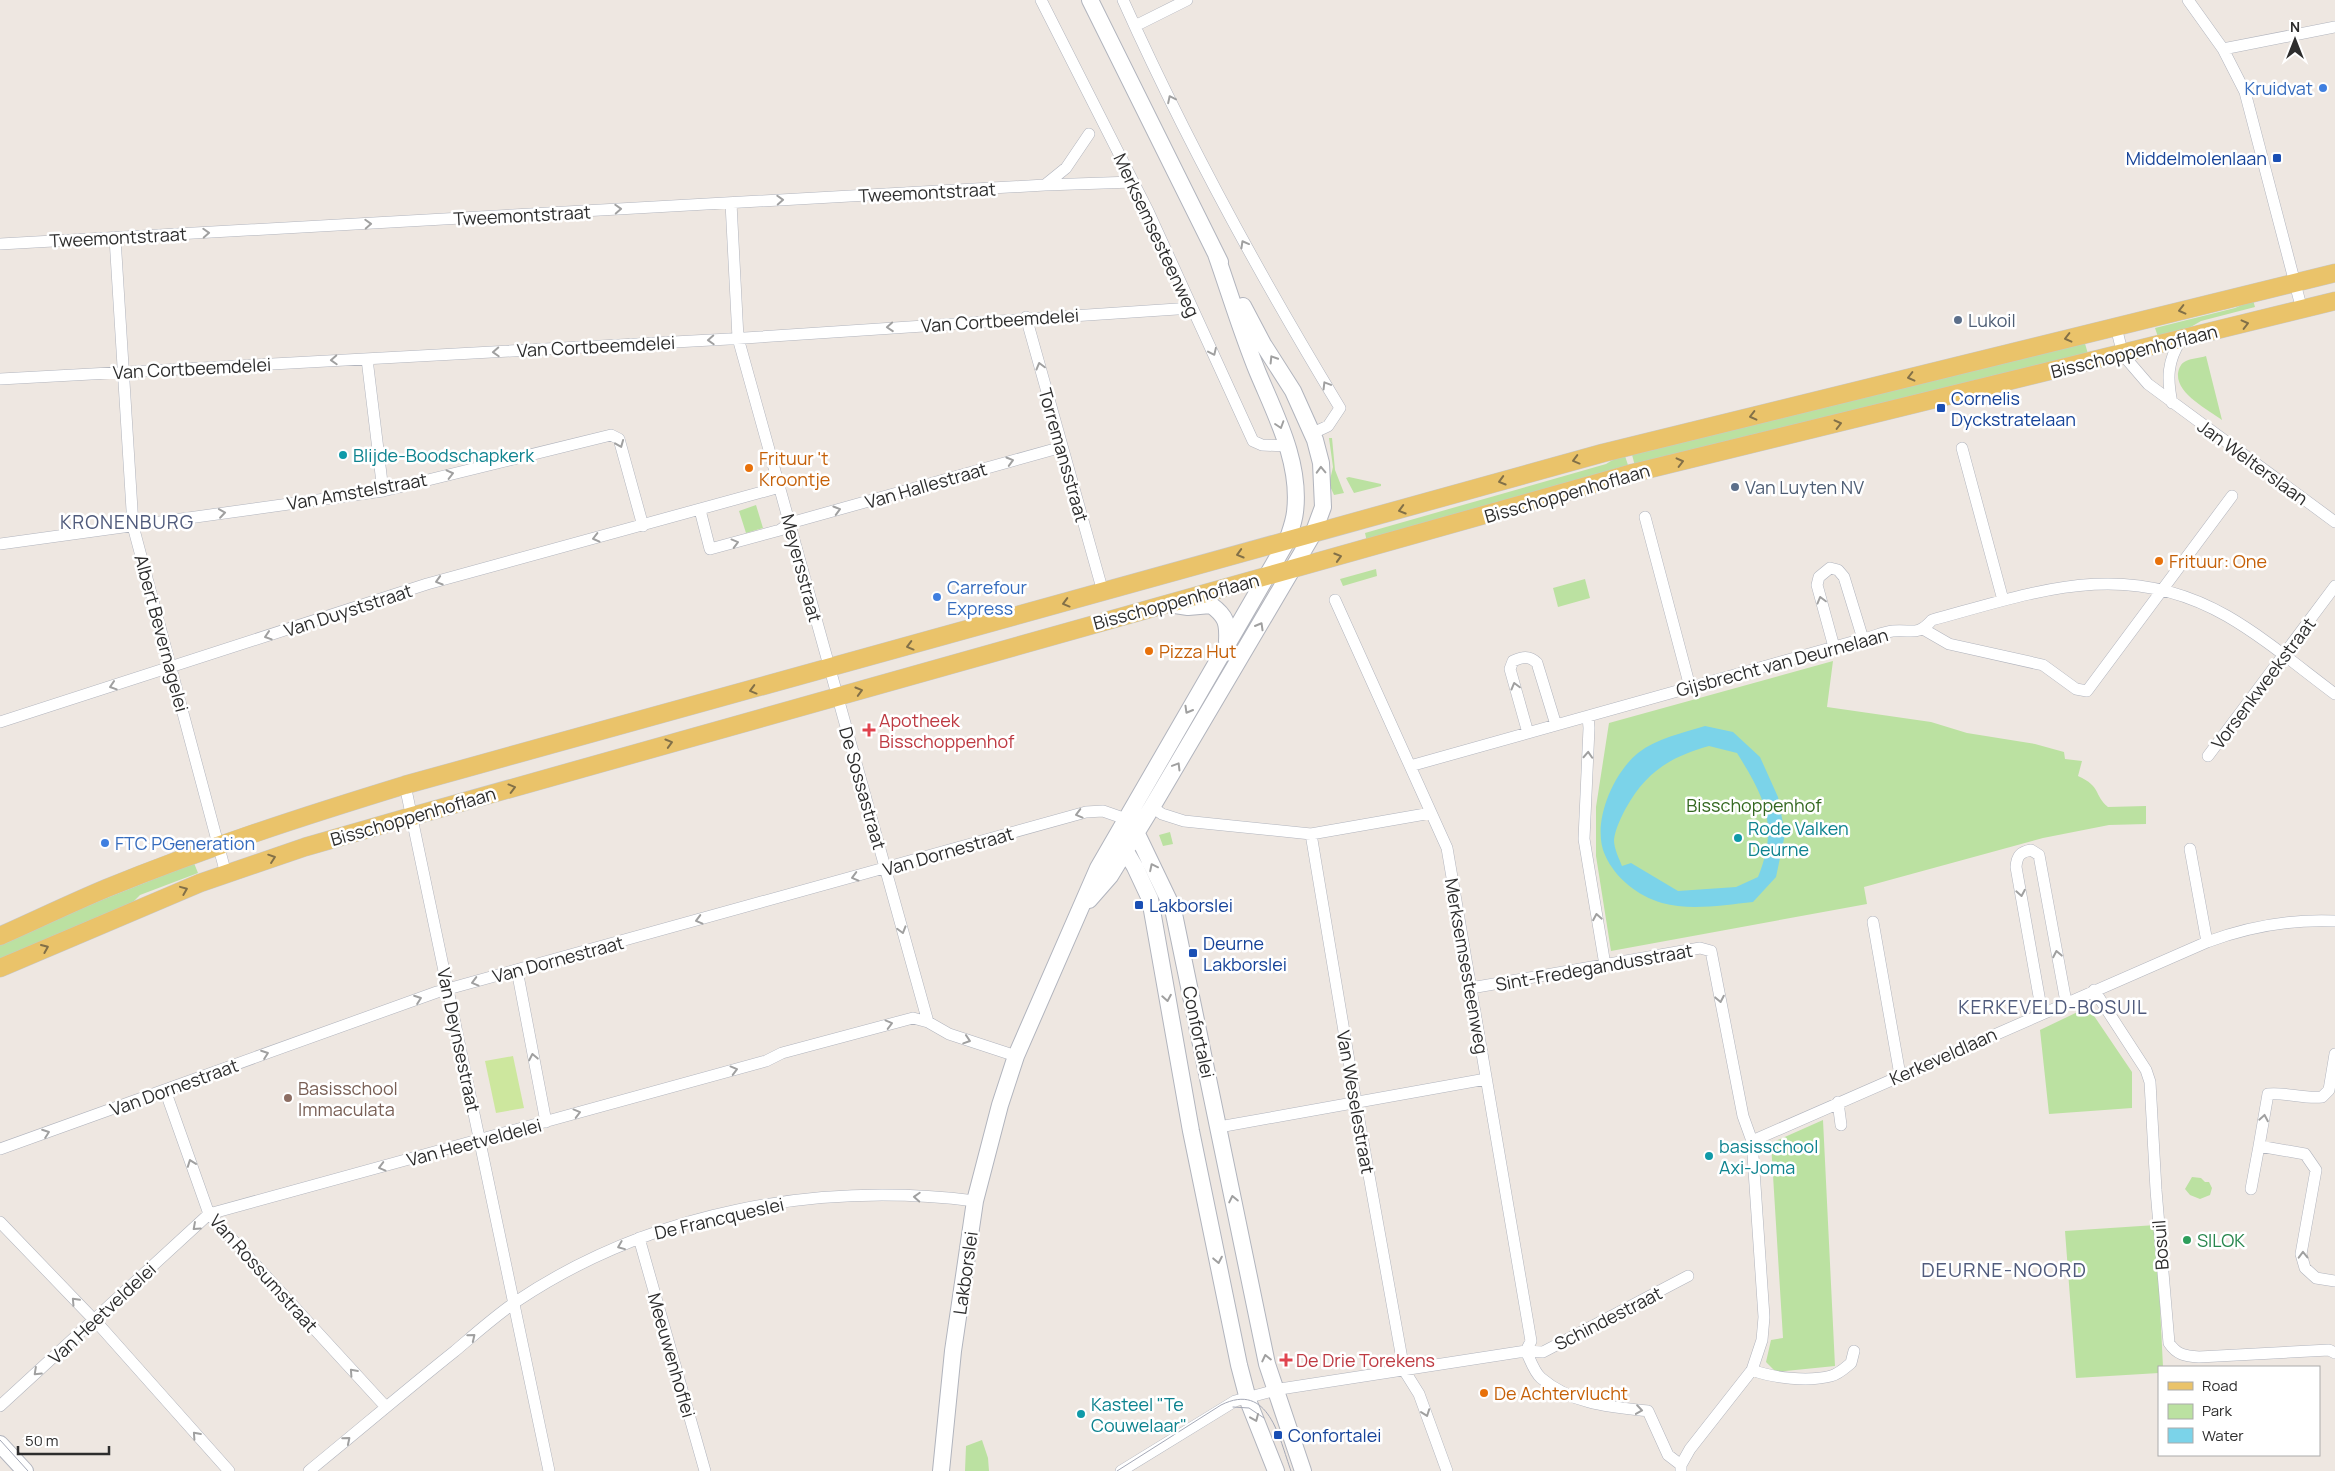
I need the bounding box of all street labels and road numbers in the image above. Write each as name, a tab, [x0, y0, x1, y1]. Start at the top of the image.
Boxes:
street label: Merksemsesteenweg	[1108, 149, 1206, 321]
street label: Tweemontstraat	[858, 176, 996, 208]
street label: Tweemontstraat	[453, 199, 591, 231]
street label: Tweemontstraat	[49, 221, 187, 253]
street label: Van Cortbeemdelei	[920, 303, 1080, 337]
street label: Bisschoppenhoflaan	[2048, 319, 2220, 383]
street label: Van Cortbeemdelei	[516, 330, 676, 362]
street label: Van Cortbeemdelei	[112, 352, 272, 384]
street label: Torremansstraat	[1033, 385, 1095, 525]
street label: Jan Welterslaan	[2193, 414, 2313, 510]
street label: Van Hallestraat	[862, 456, 990, 514]
street label: Bisschoppenhoflaan	[1482, 458, 1652, 528]
street label: Van Amstelstraat	[285, 467, 429, 515]
street label: Meyersstraat	[776, 511, 828, 625]
street label: Albert Bevernagelei	[129, 552, 195, 714]
street label: Bisschoppenhoflaan	[1090, 567, 1262, 635]
street label: Van Duyststraat	[281, 578, 415, 642]
street label: Vorsenkweekstraat	[2206, 612, 2320, 754]
street label: Gijsbrecht van Deurnelaan	[1673, 622, 1891, 702]
street label: De Sossastraat	[834, 724, 892, 852]
street label: Bisschoppenhoflaan	[328, 781, 498, 851]
street label: Van Dornestraat	[880, 821, 1016, 881]
street label: Merksemsesteenweg	[1440, 876, 1494, 1056]
street label: Van Dornestraat	[490, 930, 626, 988]
street label: Sint-Fredegandusstraat	[1493, 938, 1695, 996]
street label: Van Deynsestraat	[432, 966, 486, 1114]
street label: Confortalei	[1178, 984, 1220, 1080]
street label: Kerkeveldlaan	[1886, 1022, 2000, 1090]
street label: Van Weselestraat	[1332, 1028, 1380, 1176]
street label: Van Dornestraat	[107, 1053, 241, 1121]
street label: Van Heetveldelei	[404, 1112, 544, 1172]
street label: De Francqueslei	[652, 1191, 786, 1245]
street label: Van Rossumstraat	[205, 1209, 323, 1337]
street label: Bosuil	[2146, 1219, 2174, 1271]
street label: Lakborslei	[947, 1230, 983, 1316]
street label: Van Heetveldelei	[43, 1257, 161, 1369]
street label: Schindestraat	[1550, 1281, 1666, 1355]
street label: Meeuwenhoflei	[643, 1290, 701, 1420]

